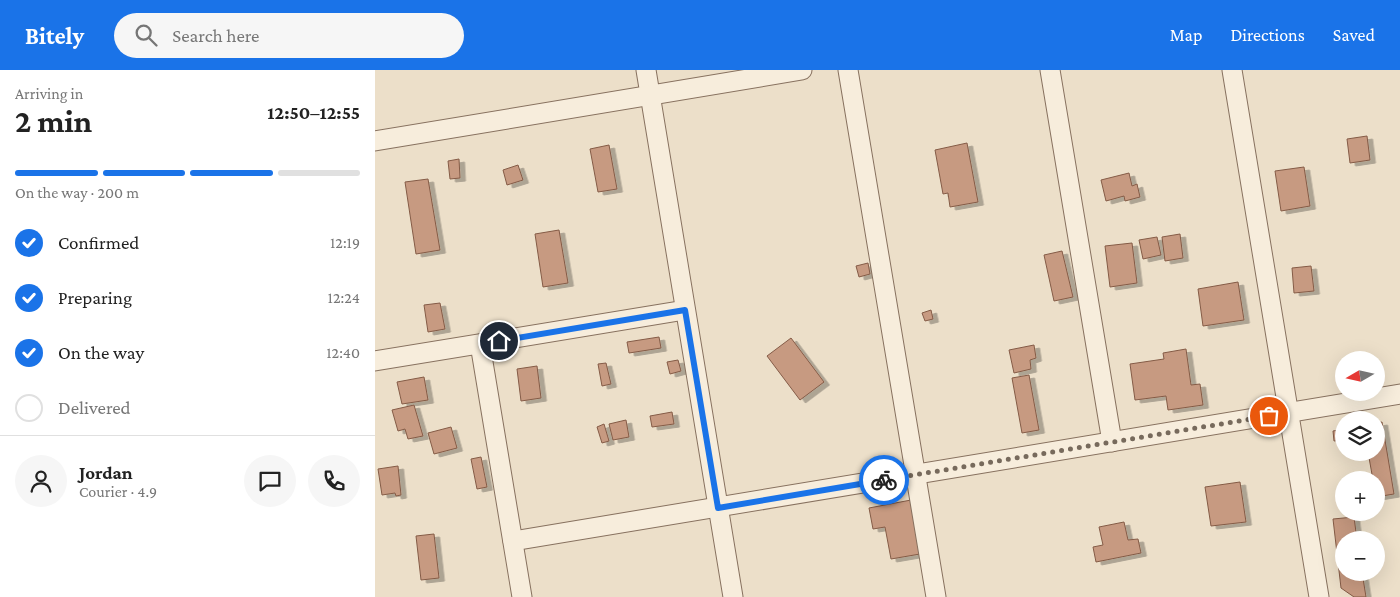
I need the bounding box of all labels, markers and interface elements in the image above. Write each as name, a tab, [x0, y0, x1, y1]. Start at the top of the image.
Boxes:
search box	[114, 13, 464, 58]
icon: search	[132, 21, 160, 49]
text: Bitely	[25, 22, 84, 49]
text: Search here	[172, 25, 259, 46]
text: Map	[1170, 25, 1202, 45]
text: Directions	[1230, 25, 1305, 45]
text: Saved	[1333, 25, 1375, 45]
text: Arriving in	[15, 85, 83, 102]
text: 12:50–12:55	[267, 102, 360, 123]
text: 2 min	[15, 103, 92, 139]
text: On the way · 200 m	[15, 184, 139, 201]
icon: check	[15, 229, 43, 257]
text: Confirmed	[58, 232, 139, 253]
text: 12:19	[330, 234, 360, 251]
icon: check	[15, 284, 43, 312]
text: Preparing	[58, 287, 132, 308]
text: 12:24	[328, 289, 360, 306]
pin	[478, 320, 520, 362]
icon: home	[485, 327, 513, 355]
icon: check	[15, 339, 43, 367]
text: On the way	[58, 342, 144, 363]
text: 12:40	[326, 344, 360, 361]
north arrow	[1335, 351, 1385, 401]
map controls	[1335, 351, 1385, 581]
pin	[1248, 395, 1290, 437]
text: Delivered	[58, 397, 131, 418]
icon: bag	[1255, 402, 1283, 430]
button: layers	[1335, 411, 1385, 461]
button: person	[15, 455, 67, 507]
button: chat	[244, 455, 296, 507]
button: phone	[308, 455, 360, 507]
courier	[859, 455, 909, 505]
text: Jordan	[79, 462, 133, 483]
icon: bike	[870, 466, 898, 494]
button: +	[1335, 471, 1385, 521]
text: Courier · 4.9	[79, 483, 157, 500]
button: −	[1335, 531, 1385, 581]

